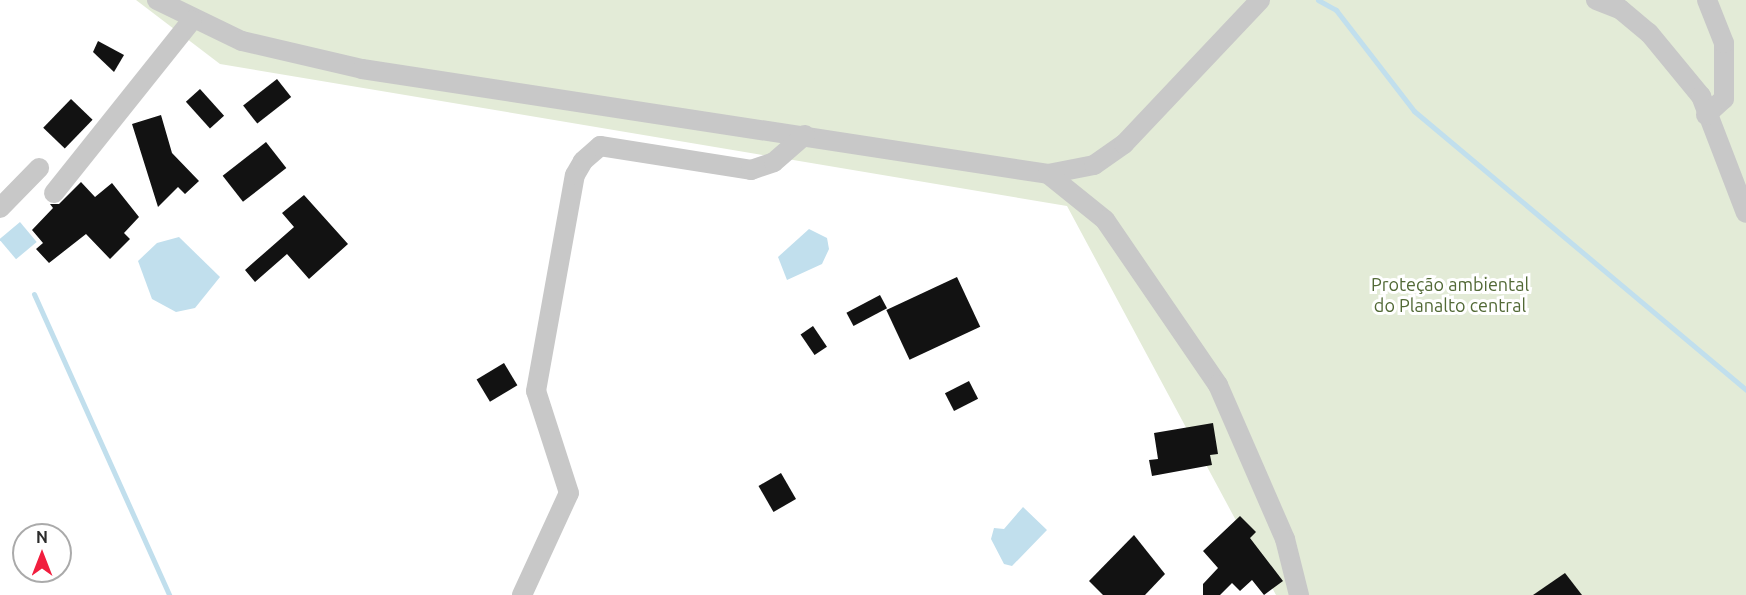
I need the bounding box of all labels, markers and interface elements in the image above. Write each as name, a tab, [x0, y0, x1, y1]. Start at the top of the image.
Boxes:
park label: Proteção ambiental do Planalto central	[1371, 274, 1529, 316]
north arrow	[12, 523, 72, 583]
text: N	[36, 528, 48, 546]

